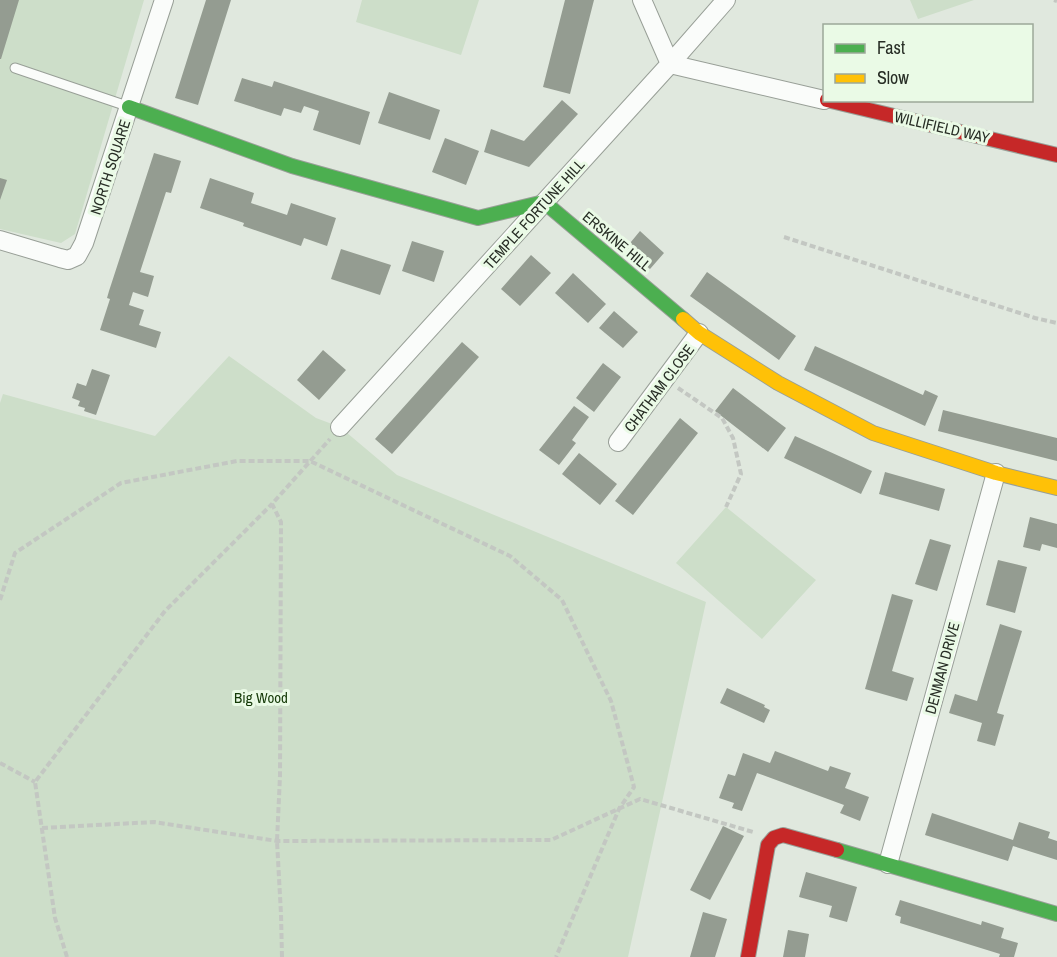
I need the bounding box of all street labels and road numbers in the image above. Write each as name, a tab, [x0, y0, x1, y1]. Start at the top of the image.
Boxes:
street label: WILLIFIELD WAY	[892, 106, 992, 148]
street label: NORTH SQUARE	[85, 117, 135, 217]
street label: TEMPLE FORTUNE HILL	[479, 154, 589, 274]
street label: ERSKINE HILL	[578, 206, 656, 276]
street label: CHATHAM CLOSE	[619, 340, 699, 436]
street label: DENMAN DRIVE	[920, 620, 964, 716]

